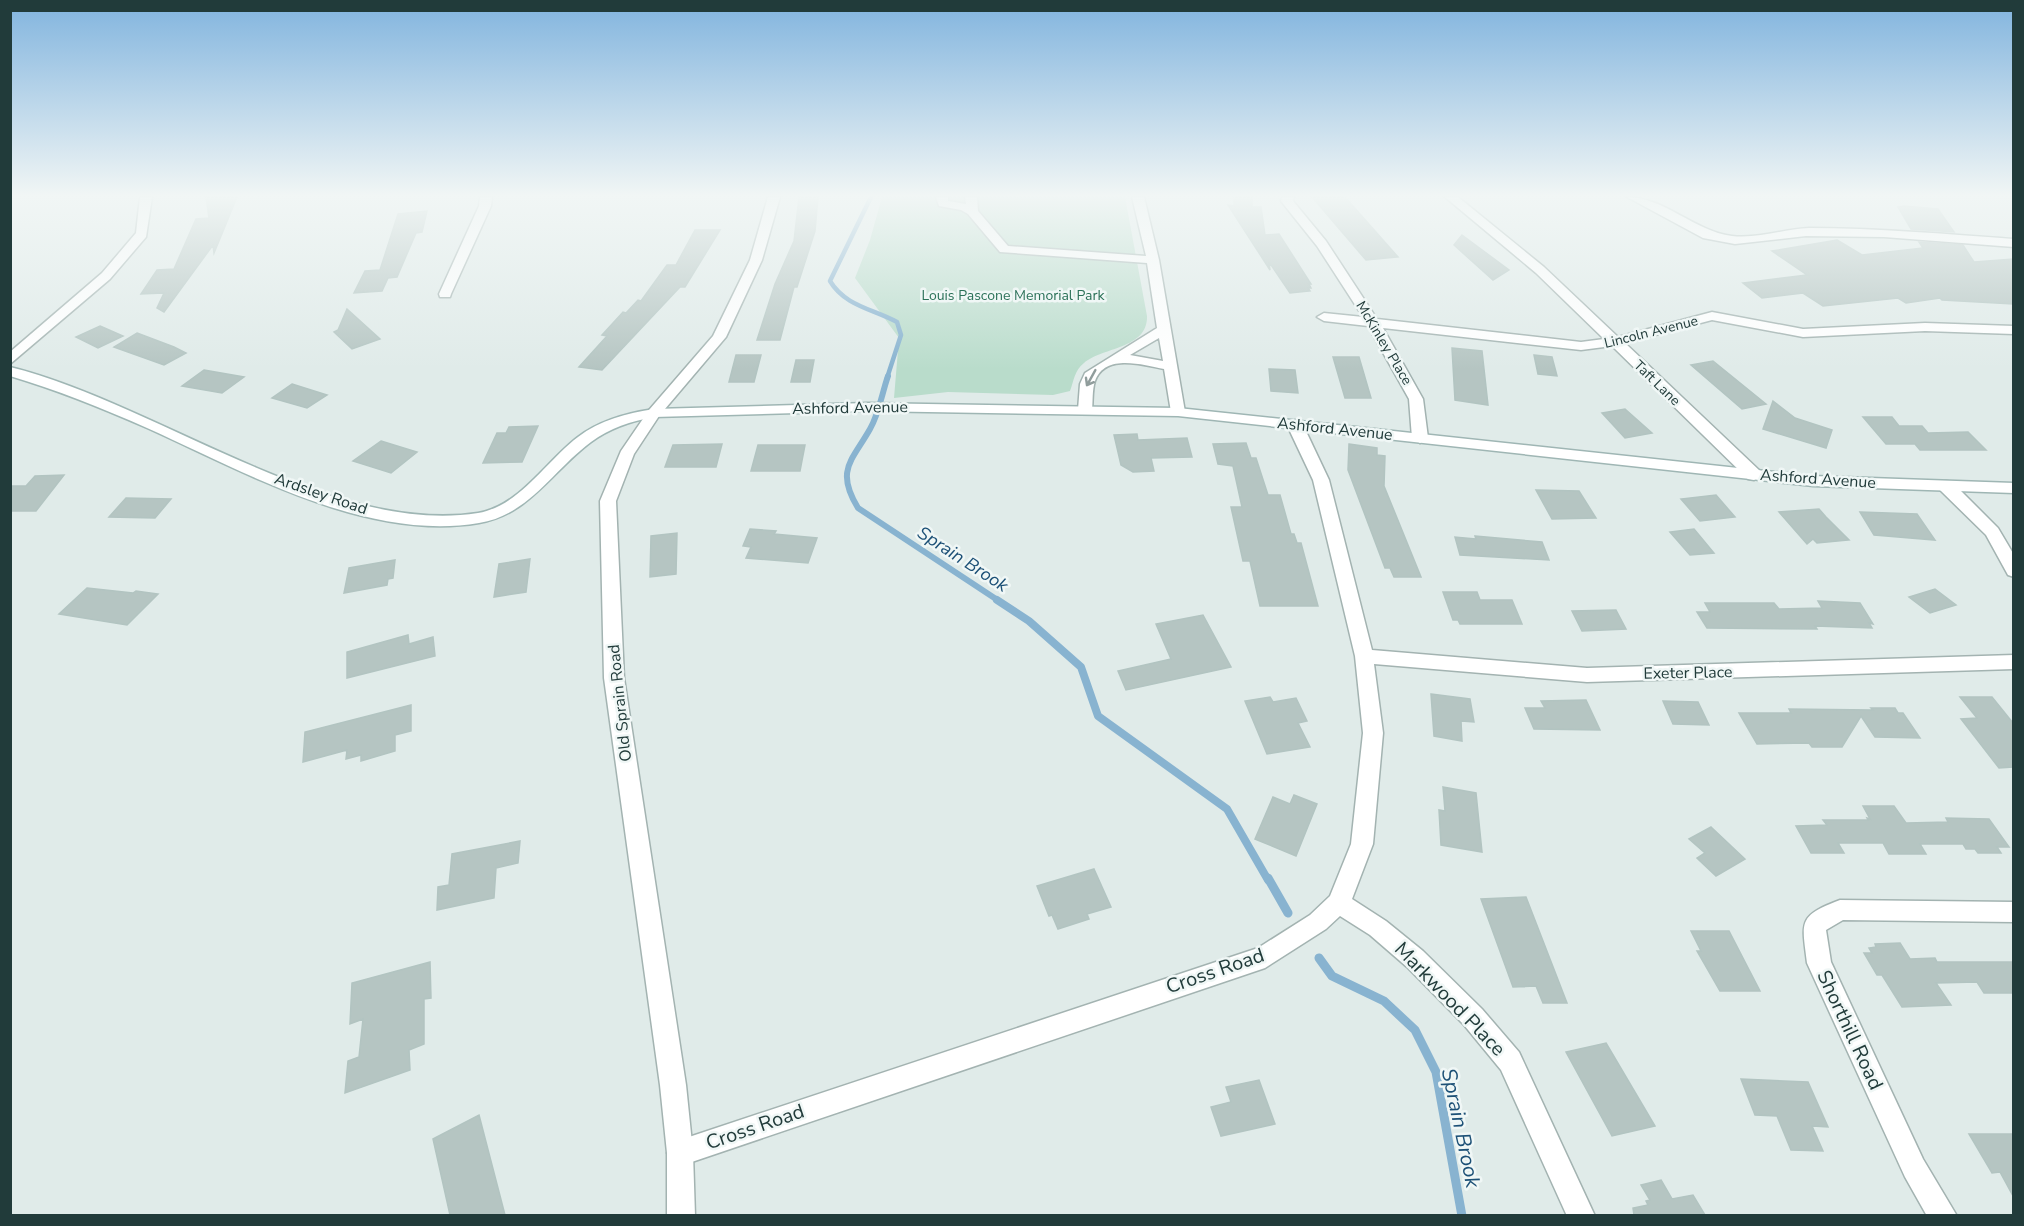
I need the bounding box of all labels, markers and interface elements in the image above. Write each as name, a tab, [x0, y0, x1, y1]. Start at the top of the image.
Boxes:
park label: Louis Pascone Memorial Park	[921, 286, 1106, 305]
street label: McKinley Place	[1351, 297, 1417, 389]
street label: Lincoln Avenue	[1602, 311, 1700, 353]
street label: Taft Lane	[1630, 356, 1684, 410]
one-way arrow	[1085, 369, 1097, 386]
street label: Ashford Avenue	[792, 396, 908, 420]
street label: Ashford Avenue	[1276, 412, 1394, 446]
street label: Ashford Avenue	[1759, 464, 1877, 494]
street label: Ardsley Road	[272, 468, 370, 520]
water label: Sprain Brook	[913, 521, 1014, 598]
street label: Old Sprain Road	[603, 643, 637, 763]
street label: Exeter Place	[1643, 661, 1733, 685]
street label: Markwood Place	[1388, 936, 1512, 1062]
street label: Cross Road	[1162, 942, 1268, 1000]
street label: Shorthill Road	[1811, 966, 1889, 1094]
water label: Sprain Brook	[1435, 1066, 1487, 1191]
street label: Cross Road	[702, 1098, 808, 1156]

